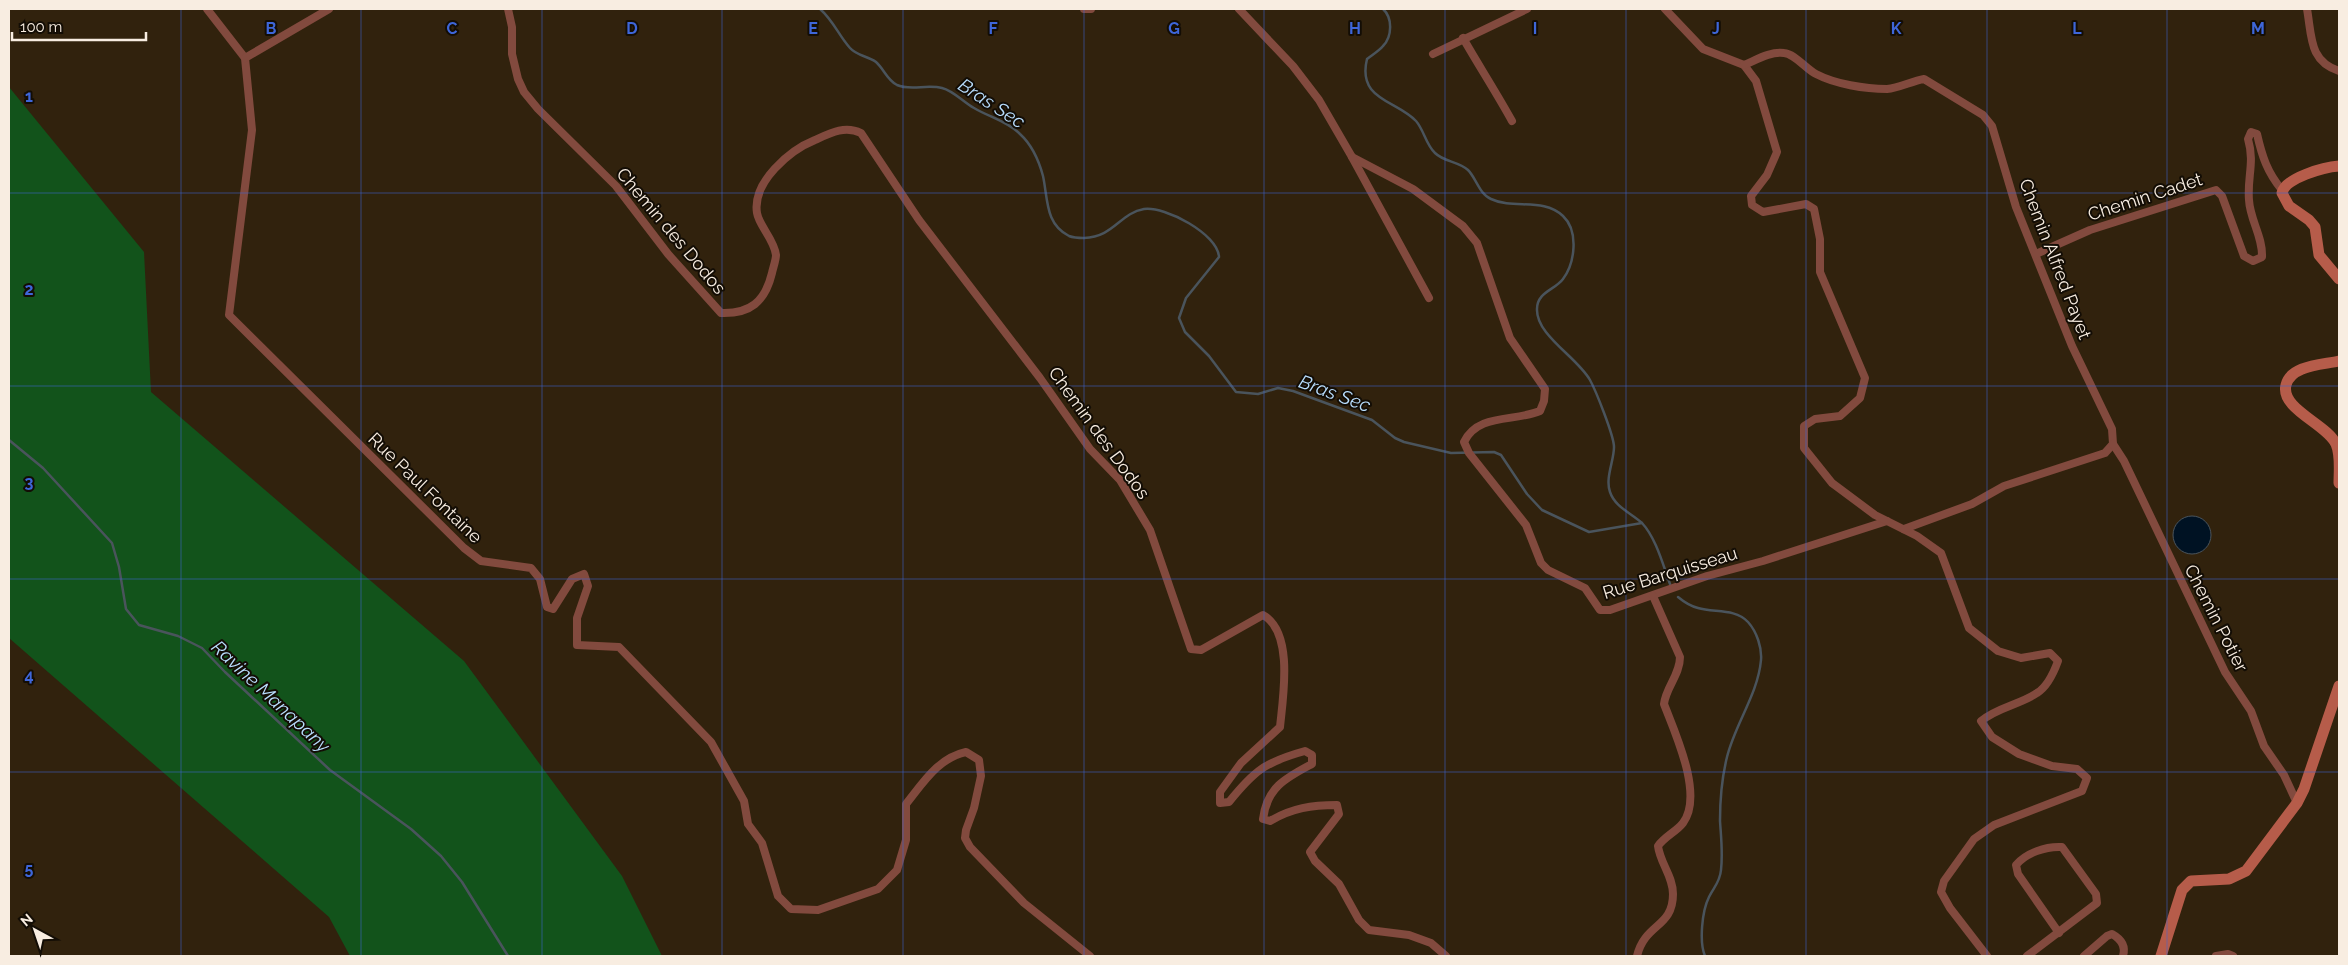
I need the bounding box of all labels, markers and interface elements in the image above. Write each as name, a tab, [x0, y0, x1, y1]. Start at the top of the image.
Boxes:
scale bar	[12, 10, 146, 42]
text: 100 m	[20, 18, 62, 36]
text: B	[266, 19, 277, 38]
text: C	[447, 19, 458, 38]
text: D	[626, 19, 638, 38]
text: E	[808, 19, 818, 38]
text: F	[988, 19, 998, 38]
text: G	[1168, 19, 1180, 38]
text: H	[1349, 19, 1361, 38]
text: I	[1533, 19, 1537, 38]
text: J	[1712, 19, 1720, 38]
text: K	[1891, 19, 1902, 38]
text: L	[2072, 19, 2082, 38]
text: M	[2251, 19, 2265, 38]
water label: Bras Sec	[955, 73, 1029, 133]
text: 1	[25, 87, 33, 106]
street label: Chemin des Dodos	[612, 163, 730, 298]
street label: Chemin Cadet	[2085, 168, 2205, 225]
street label: Chemin Alfred Payet	[2015, 176, 2096, 342]
text: 2	[24, 280, 34, 299]
street label: Chemin des Dodos	[1044, 363, 1155, 503]
water label: Bras Sec	[1296, 370, 1374, 416]
street label: Rue Paul Fontaine	[364, 428, 487, 548]
text: 3	[25, 473, 34, 492]
street label: Rue Barquisseau	[1600, 542, 1740, 603]
street label: Chemin Potier	[2180, 561, 2253, 675]
water label: Ravine Manapany	[207, 636, 335, 757]
text: 4	[24, 666, 34, 685]
text: 5	[25, 859, 34, 878]
north arrow	[10, 905, 60, 955]
text: N	[17, 910, 36, 930]

